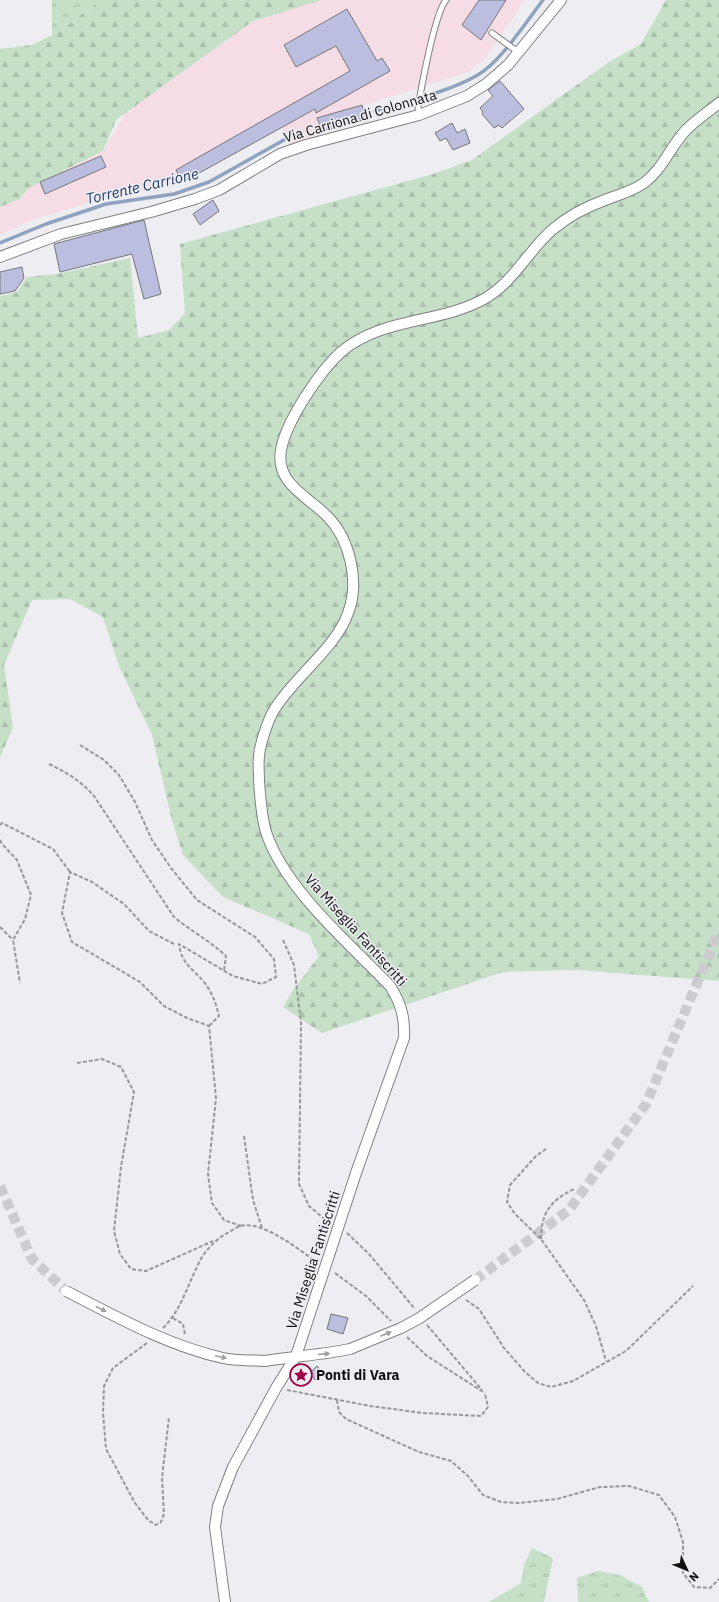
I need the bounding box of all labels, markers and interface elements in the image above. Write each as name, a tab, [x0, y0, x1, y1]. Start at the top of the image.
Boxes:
street label: Via Carriona di Colonnata	[281, 85, 439, 146]
water label: Torrente Carrione	[84, 164, 201, 208]
street label: Via Miseglia Fantiscritti	[301, 870, 411, 990]
street label: Via Miseglia Fantiscritti	[282, 1189, 344, 1331]
one-way arrow	[95, 1305, 106, 1312]
one-way arrow	[381, 1331, 393, 1337]
one-way arrow	[318, 1350, 330, 1357]
one-way arrow	[215, 1354, 227, 1360]
place icon: Ponti di Vara	[288, 1362, 314, 1388]
place label: Ponti di Vara	[316, 1366, 400, 1384]
north arrow	[667, 1550, 707, 1590]
text: N	[686, 1569, 702, 1585]

